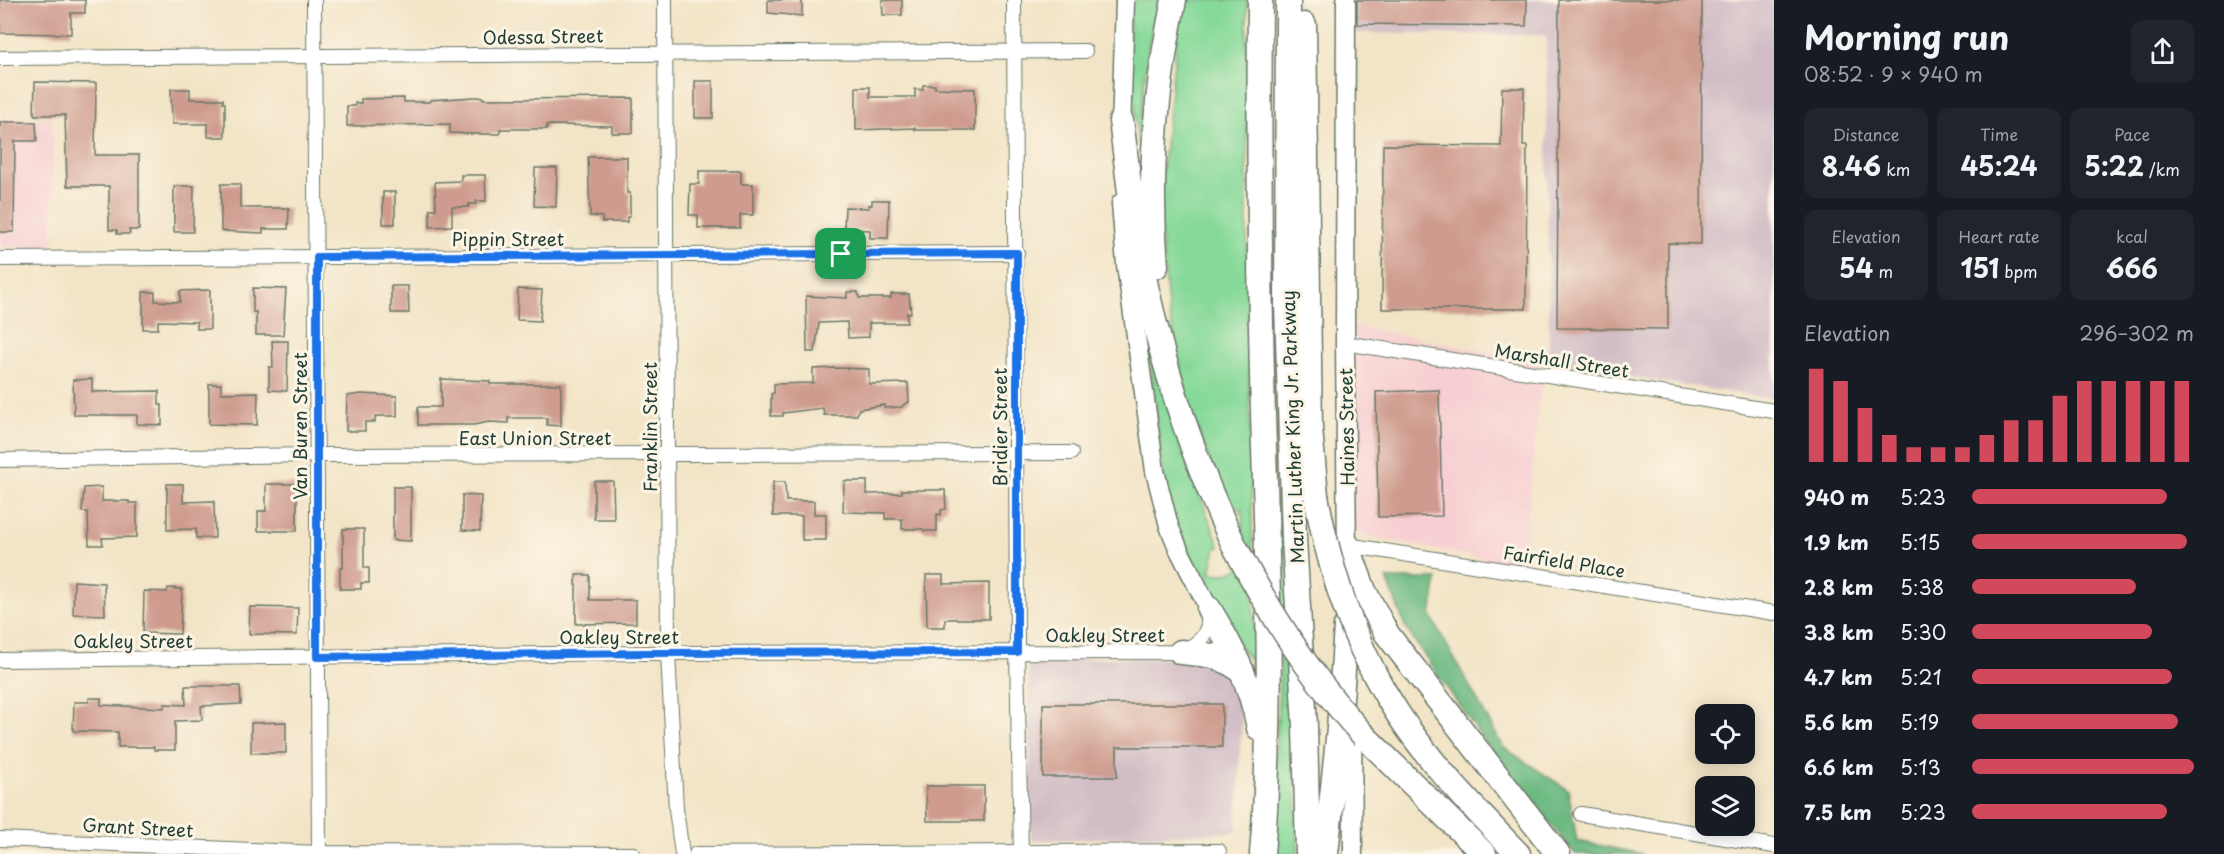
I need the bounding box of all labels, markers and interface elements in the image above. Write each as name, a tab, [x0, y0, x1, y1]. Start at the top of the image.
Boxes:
text: Morning run	[1804, 11, 2009, 61]
button: share	[2131, 20, 2194, 83]
street label: Odessa Street	[482, 21, 604, 51]
text: 08:52 · 9 × 940 m	[1804, 59, 1983, 89]
text: Distance	[1832, 122, 1900, 146]
text: Time	[1980, 122, 2018, 146]
text: Pace	[2114, 122, 2150, 146]
text: 8.46	[1822, 146, 1881, 185]
text: 45:24	[1961, 146, 2037, 185]
text: 5:22	[2084, 146, 2144, 185]
text: km	[1881, 157, 1910, 181]
text: /km	[2144, 157, 2180, 181]
text: Elevation	[1831, 224, 1901, 248]
text: Heart rate	[1959, 224, 2039, 248]
text: kcal	[2116, 224, 2148, 248]
street label: Pippin Street	[452, 225, 564, 252]
pin	[815, 228, 866, 279]
icon: arrive	[824, 237, 857, 270]
text: 54	[1839, 248, 1873, 287]
text: 151	[1960, 248, 1999, 287]
text: 666	[2106, 248, 2158, 287]
text: m	[1873, 259, 1893, 283]
text: bpm	[1999, 259, 2038, 283]
street label: Martin Luther King Jr. Parkway	[1274, 290, 1310, 564]
text: Elevation	[1804, 318, 1890, 348]
text: 296–302 m	[2079, 318, 2194, 348]
street label: Marshall Street	[1493, 336, 1631, 384]
street label: Van Buren Street	[286, 352, 313, 500]
street label: Franklin Street	[636, 362, 663, 492]
street label: Bridier Street	[986, 368, 1013, 486]
street label: Haines Street	[1331, 368, 1361, 486]
street label: East Union Street	[459, 424, 611, 451]
text: 940 m	[1804, 482, 1869, 512]
text: 5:23	[1900, 482, 1946, 512]
text: 1.9 km	[1804, 527, 1869, 557]
text: 5:15	[1900, 527, 1940, 557]
street label: Fairfield Place	[1501, 538, 1627, 584]
text: 2.8 km	[1804, 572, 1873, 602]
text: 5:38	[1900, 572, 1944, 602]
text: 3.8 km	[1804, 617, 1874, 647]
text: 5:30	[1900, 617, 1946, 647]
street label: Oakley Street	[1045, 621, 1165, 648]
street label: Oakley Street	[559, 623, 679, 650]
street label: Oakley Street	[73, 627, 193, 654]
text: 4.7 km	[1804, 662, 1873, 692]
text: 5:21	[1900, 662, 1942, 692]
map controls	[1695, 704, 1755, 836]
button: locate	[1695, 704, 1755, 764]
text: 5.6 km	[1804, 707, 1873, 737]
text: 5:19	[1900, 707, 1939, 737]
text: 6.6 km	[1804, 752, 1874, 782]
text: 5:13	[1900, 752, 1941, 782]
button: layers	[1695, 776, 1755, 836]
text: 7.5 km	[1804, 797, 1872, 827]
text: 5:23	[1900, 797, 1946, 827]
street label: Grant Street	[82, 811, 194, 843]

